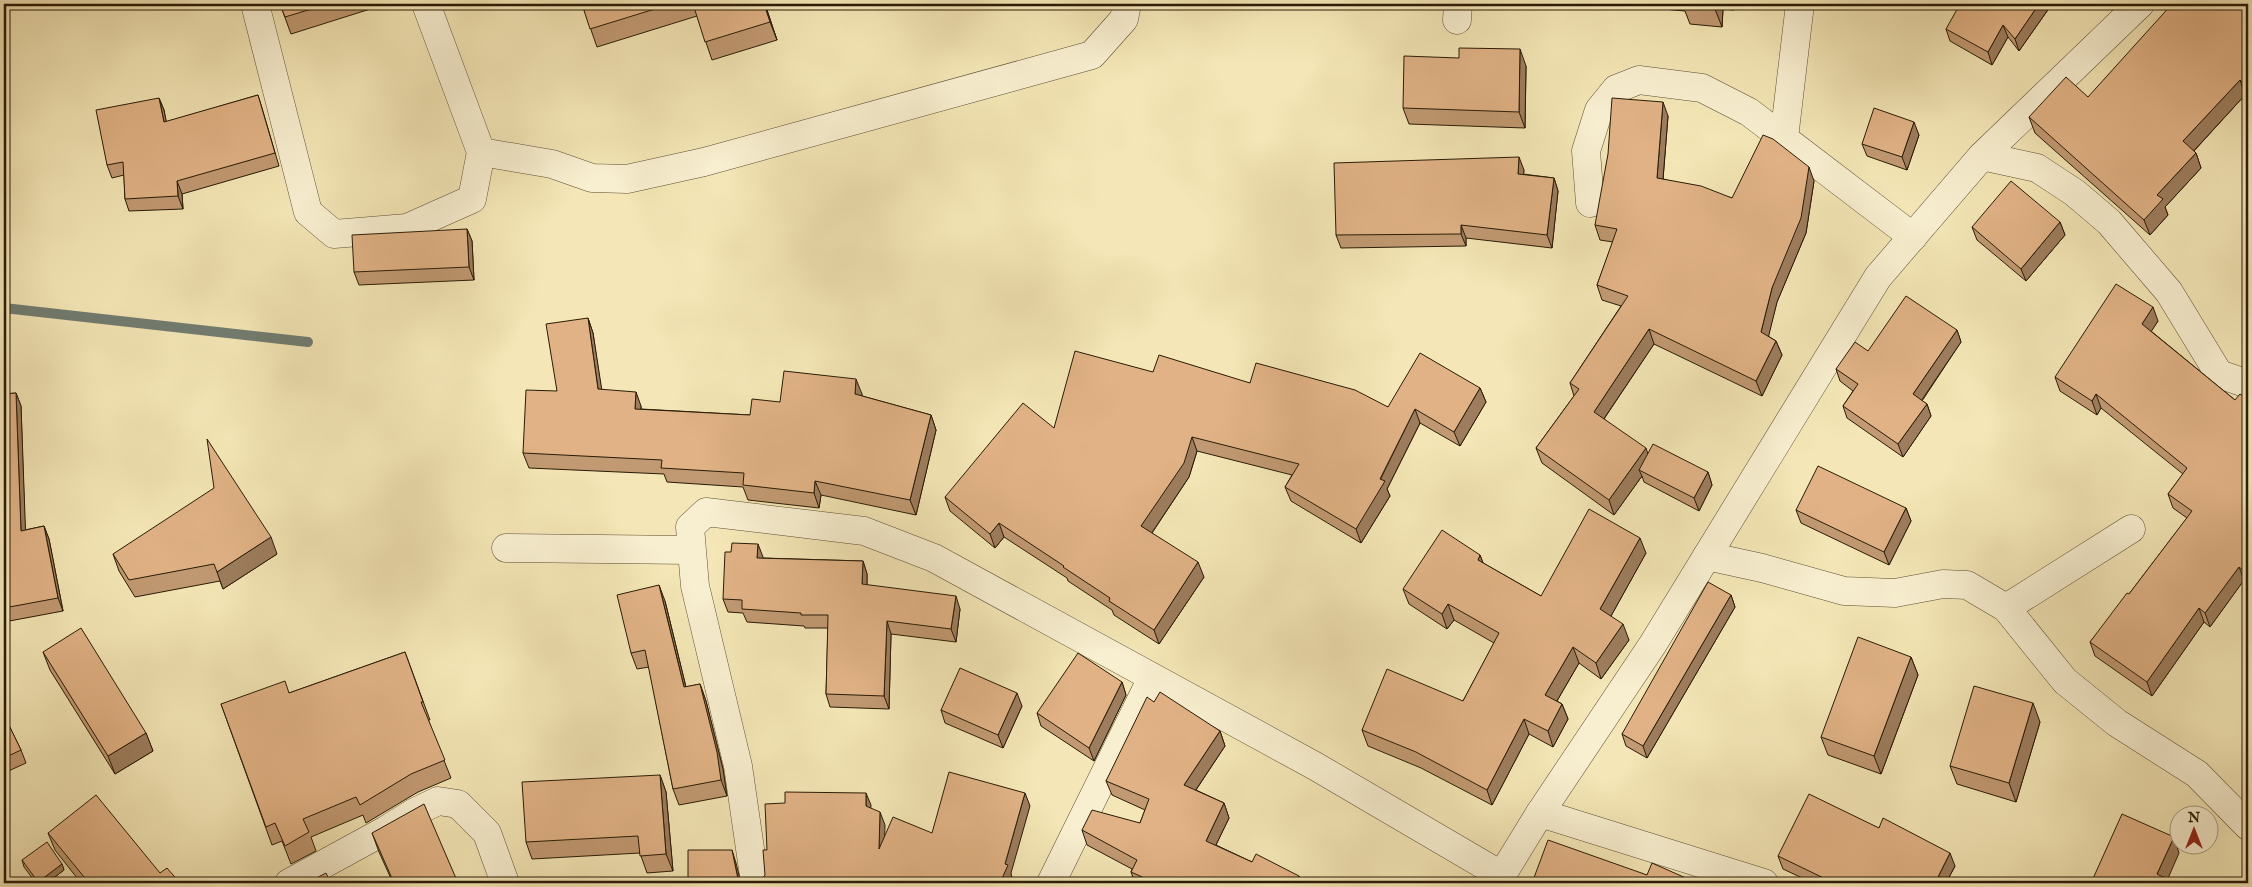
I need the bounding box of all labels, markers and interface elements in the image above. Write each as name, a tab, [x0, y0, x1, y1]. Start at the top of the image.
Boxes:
north arrow	[2170, 804, 2220, 854]
text: N	[2187, 809, 2200, 827]

